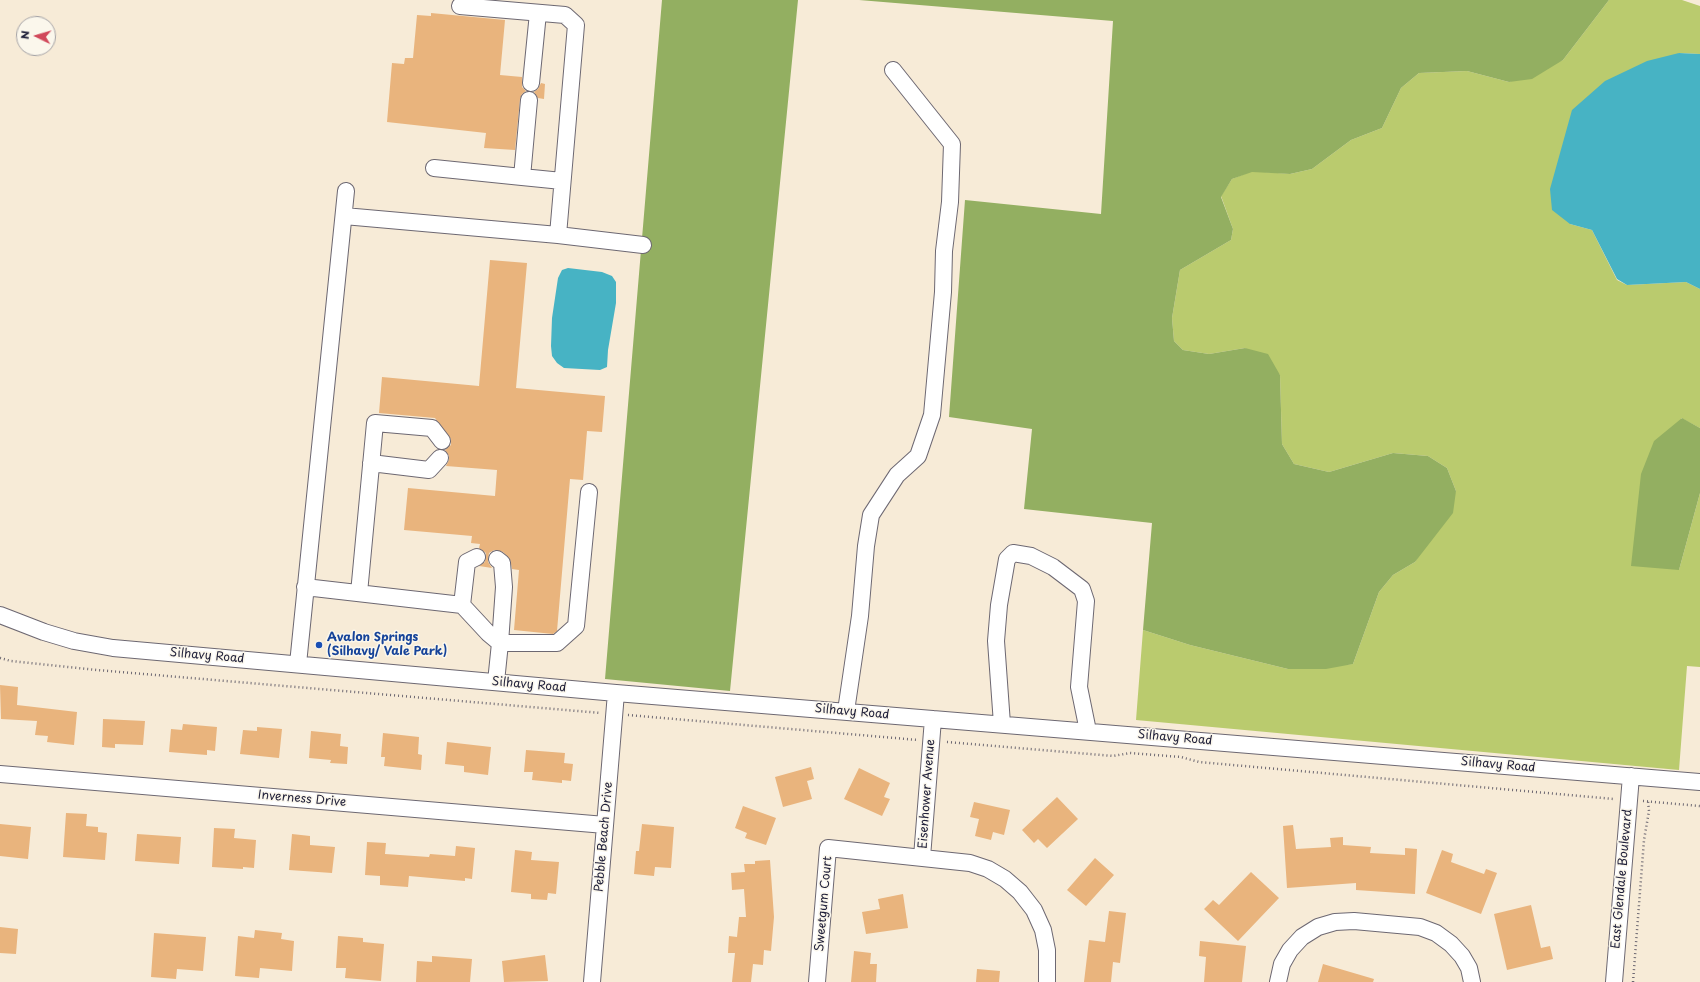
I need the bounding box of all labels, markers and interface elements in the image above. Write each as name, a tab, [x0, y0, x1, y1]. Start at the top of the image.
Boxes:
north arrow	[16, 16, 56, 56]
text: N	[16, 30, 33, 40]
place label: Avalon Springs (Silhavy/ Vale Park)	[327, 631, 447, 659]
marker: Avalon Springs (Silhavy/ Vale Park)	[314, 640, 324, 650]
street label: Silhavy Road	[169, 646, 245, 666]
street label: Silhavy Road	[491, 675, 567, 695]
street label: Silhavy Road	[814, 702, 890, 722]
street label: Silhavy Road	[1137, 728, 1213, 748]
street label: Eisenhower Avenue	[916, 739, 938, 849]
street label: Silhavy Road	[1460, 755, 1536, 775]
street label: Pebble Beach Drive	[592, 781, 616, 893]
street label: Inverness Drive	[257, 788, 347, 810]
street label: East Glendale Boulevard	[1609, 809, 1635, 949]
street label: Sweetgum Court	[813, 856, 835, 952]

